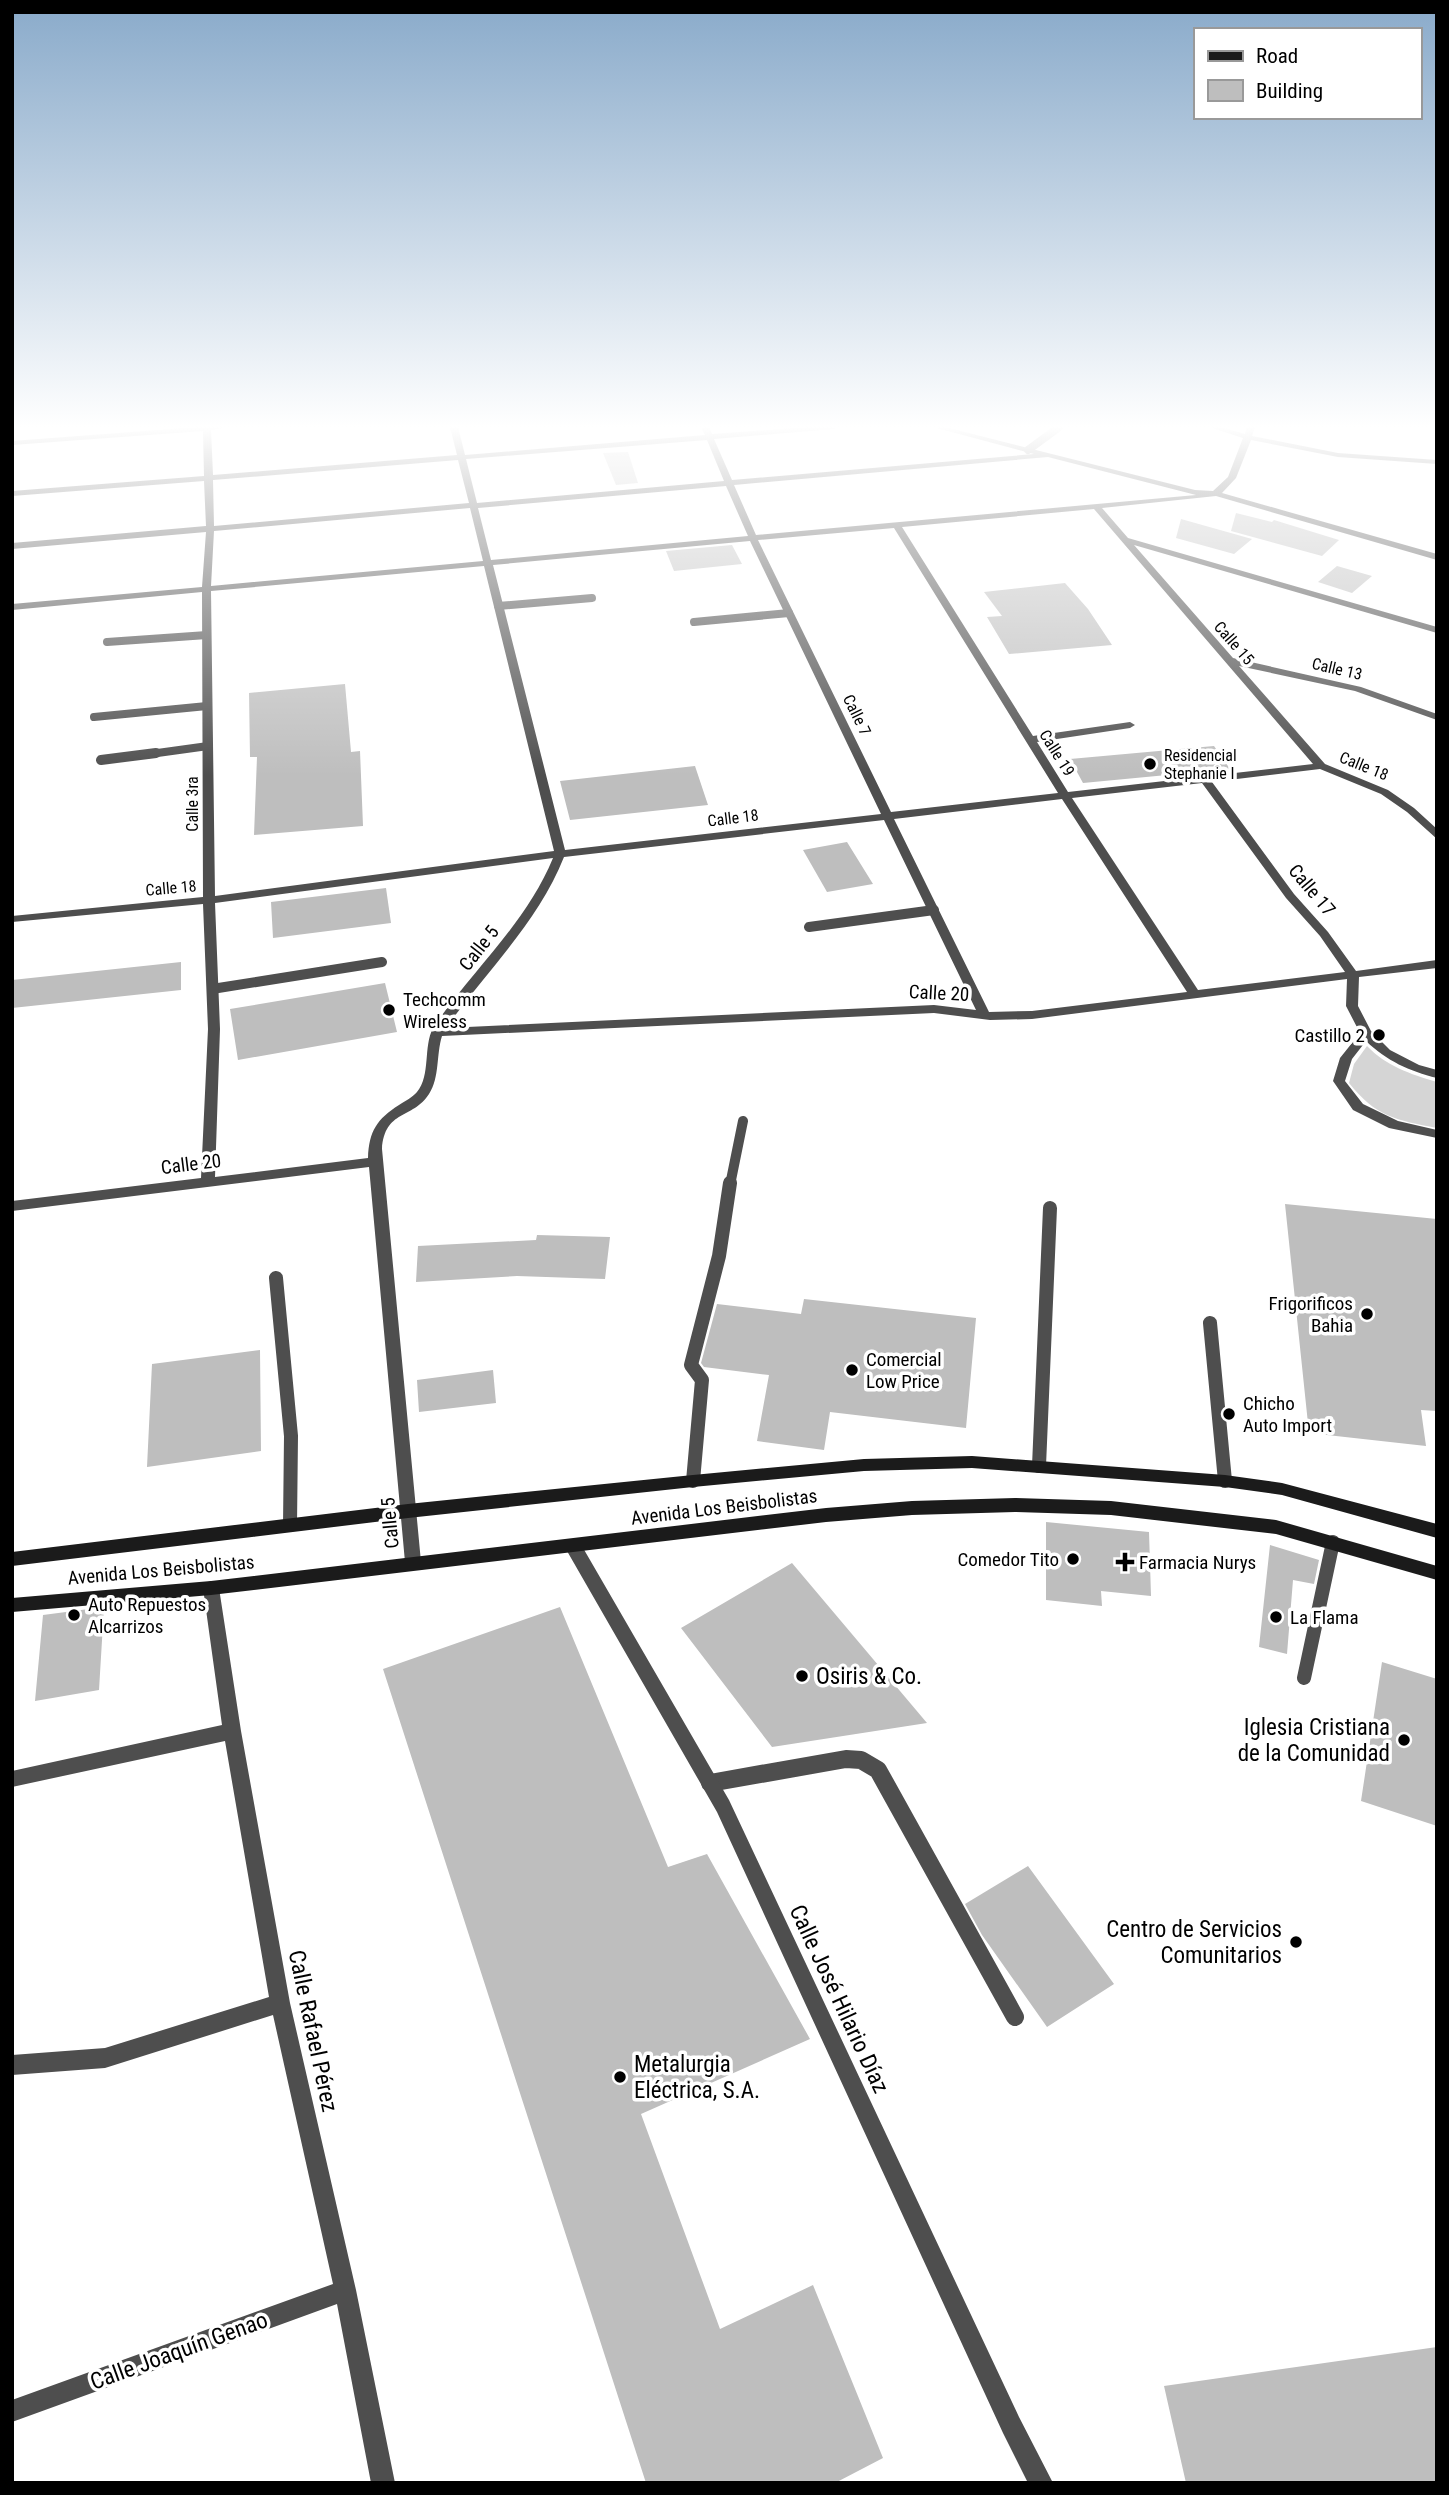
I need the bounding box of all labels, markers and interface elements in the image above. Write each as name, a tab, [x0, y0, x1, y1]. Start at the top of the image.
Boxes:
legend	[1194, 28, 1421, 119]
text: Road	[1256, 44, 1298, 68]
text: Building	[1256, 79, 1323, 103]
street label: Calle 15	[1210, 618, 1258, 669]
street label: Calle 13	[1310, 654, 1364, 684]
street label: Calle 7	[839, 691, 875, 739]
street label: Calle 19	[1035, 726, 1079, 780]
place label: Residencial Stephanie I	[1164, 746, 1237, 783]
street label: Calle 18	[1337, 748, 1391, 784]
marker: Residencial Stephanie I	[1142, 756, 1158, 772]
street label: Calle 3ra	[183, 776, 202, 832]
street label: Calle 18	[707, 805, 759, 831]
street label: Calle 17	[1284, 859, 1340, 921]
street label: Calle 18	[145, 876, 197, 900]
street label: Calle 5	[454, 921, 504, 975]
street label: Calle 20	[908, 980, 970, 1006]
place label: Techcomm Wireless	[403, 988, 486, 1033]
marker: Techcomm Wireless	[381, 1002, 397, 1018]
place label: Castillo 2	[1294, 1024, 1365, 1047]
marker: Castillo 2	[1371, 1027, 1387, 1043]
street label: Calle 20	[160, 1149, 222, 1179]
place label: Frigorificos Bahia	[1269, 1292, 1353, 1337]
marker: Frigorificos Bahia	[1359, 1306, 1375, 1322]
place label: Comercial Low Price	[866, 1348, 942, 1393]
marker: Comercial Low Price	[844, 1362, 860, 1378]
place label: Chicho Auto Import	[1243, 1392, 1332, 1437]
marker: Chicho Auto Import	[1221, 1406, 1237, 1422]
street label: Avenida Los Beisbolistas	[630, 1484, 818, 1530]
street label: Calle 5	[376, 1496, 404, 1550]
place label: Comedor Tito	[958, 1548, 1059, 1571]
street label: Avenida Los Beisbolistas	[67, 1550, 255, 1590]
marker: Comedor Tito	[1065, 1551, 1081, 1567]
place label: Farmacia Nurys	[1139, 1551, 1256, 1574]
marker: Farmacia Nurys	[1117, 1554, 1133, 1570]
place label: Auto Repuestos Alcarrizos	[88, 1593, 206, 1638]
place label: La Flama	[1290, 1606, 1359, 1629]
marker: Auto Repuestos Alcarrizos	[66, 1607, 82, 1623]
marker: La Flama	[1268, 1609, 1284, 1625]
place label: Osiris & Co.	[816, 1663, 922, 1690]
marker: Osiris & Co.	[794, 1668, 810, 1684]
place label: Iglesia Cristiana de la Comunidad	[1238, 1714, 1390, 1767]
marker: Iglesia Cristiana de la Comunidad	[1396, 1732, 1412, 1748]
street label: Calle José Hilario Díaz	[784, 1901, 894, 2097]
place label: Centro de Servicios Comunitarios	[1106, 1916, 1282, 1969]
marker: Centro de Servicios Comunitarios	[1288, 1934, 1304, 1950]
street label: Calle Rafael Pérez	[283, 1948, 343, 2114]
place label: Metalurgia Eléctrica, S.A.	[634, 2051, 760, 2104]
marker: Metalurgia Eléctrica, S.A.	[612, 2069, 628, 2085]
street label: Calle Joaquín Genao	[87, 2306, 271, 2396]

